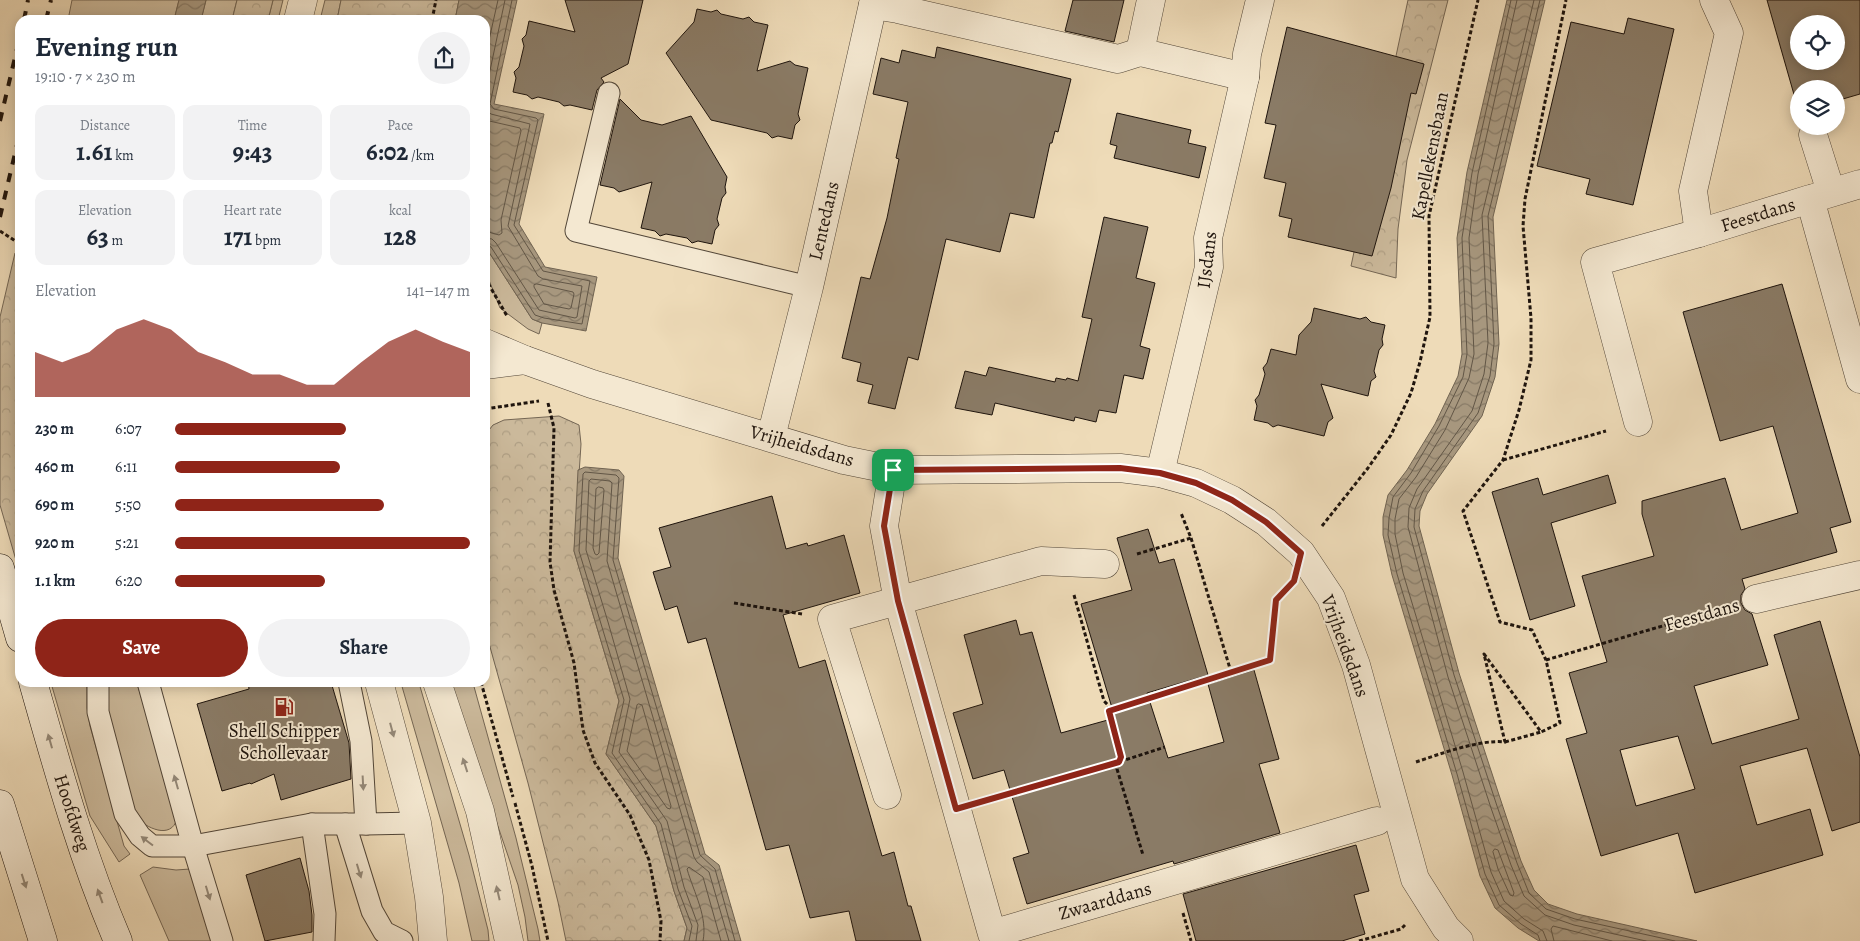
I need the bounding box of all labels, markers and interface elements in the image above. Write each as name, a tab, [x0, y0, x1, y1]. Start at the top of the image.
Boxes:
map controls	[1790, 15, 1845, 135]
button: locate	[1790, 15, 1845, 70]
text: Evening run	[35, 28, 178, 66]
button: share	[418, 32, 470, 84]
text: 19:10 · 7 × 230 m	[35, 66, 135, 88]
button: layers	[1790, 80, 1845, 135]
street label: Kapellekensbaan	[1405, 90, 1455, 222]
text: Distance	[80, 116, 130, 135]
text: Time	[238, 116, 267, 135]
text: Pace	[387, 116, 413, 135]
text: 1.61	[76, 135, 112, 169]
text: 9:43	[232, 135, 273, 169]
text: 6:02	[366, 135, 408, 169]
text: km	[112, 146, 134, 165]
text: /km	[408, 146, 434, 165]
street label: Lentedans	[802, 179, 846, 263]
street label: Feestdans	[1717, 191, 1799, 239]
text: Elevation	[78, 201, 132, 220]
text: Heart rate	[223, 201, 282, 220]
text: kcal	[389, 201, 411, 220]
text: 63	[86, 220, 109, 254]
text: 171	[224, 220, 252, 254]
text: 128	[384, 220, 417, 254]
street label: IJsdans	[1191, 230, 1223, 290]
text: m	[109, 231, 123, 250]
text: bpm	[252, 231, 281, 250]
text: Elevation	[35, 280, 96, 302]
text: 141–147 m	[406, 280, 470, 302]
text: 230 m	[35, 418, 74, 440]
text: 6:07	[115, 418, 141, 440]
street label: Vrijheidsdans	[746, 418, 857, 473]
pin	[872, 449, 914, 491]
text: 460 m	[35, 456, 74, 478]
text: 6:11	[115, 456, 137, 478]
icon: arrive	[879, 456, 907, 484]
text: 690 m	[35, 494, 74, 516]
text: 5:50	[115, 494, 141, 516]
text: 920 m	[35, 532, 74, 554]
text: 5:21	[115, 532, 139, 554]
text: 1.1 km	[35, 570, 75, 592]
text: 6:20	[115, 570, 142, 592]
street label: Vrijheidsdans	[1314, 590, 1376, 701]
street label: Feestdans	[1661, 592, 1743, 638]
button: Save	[35, 619, 248, 677]
button: Share	[258, 619, 470, 677]
fuel station icon: Shell Schipper Schollevaar	[273, 696, 295, 718]
place label: Shell Schipper Schollevaar	[229, 718, 339, 766]
one-way arrow	[388, 722, 396, 737]
one-way arrow	[45, 734, 53, 749]
one-way arrow	[461, 757, 469, 772]
street label: Hoofdweg	[47, 771, 97, 855]
one-way arrow	[171, 775, 179, 790]
one-way arrow	[360, 775, 368, 791]
one-way arrow	[140, 836, 154, 846]
one-way arrow	[356, 864, 364, 879]
one-way arrow	[21, 874, 28, 889]
street label: Zwaarddans	[1055, 875, 1155, 927]
one-way arrow	[204, 885, 212, 900]
one-way arrow	[494, 885, 502, 901]
one-way arrow	[96, 888, 104, 903]

